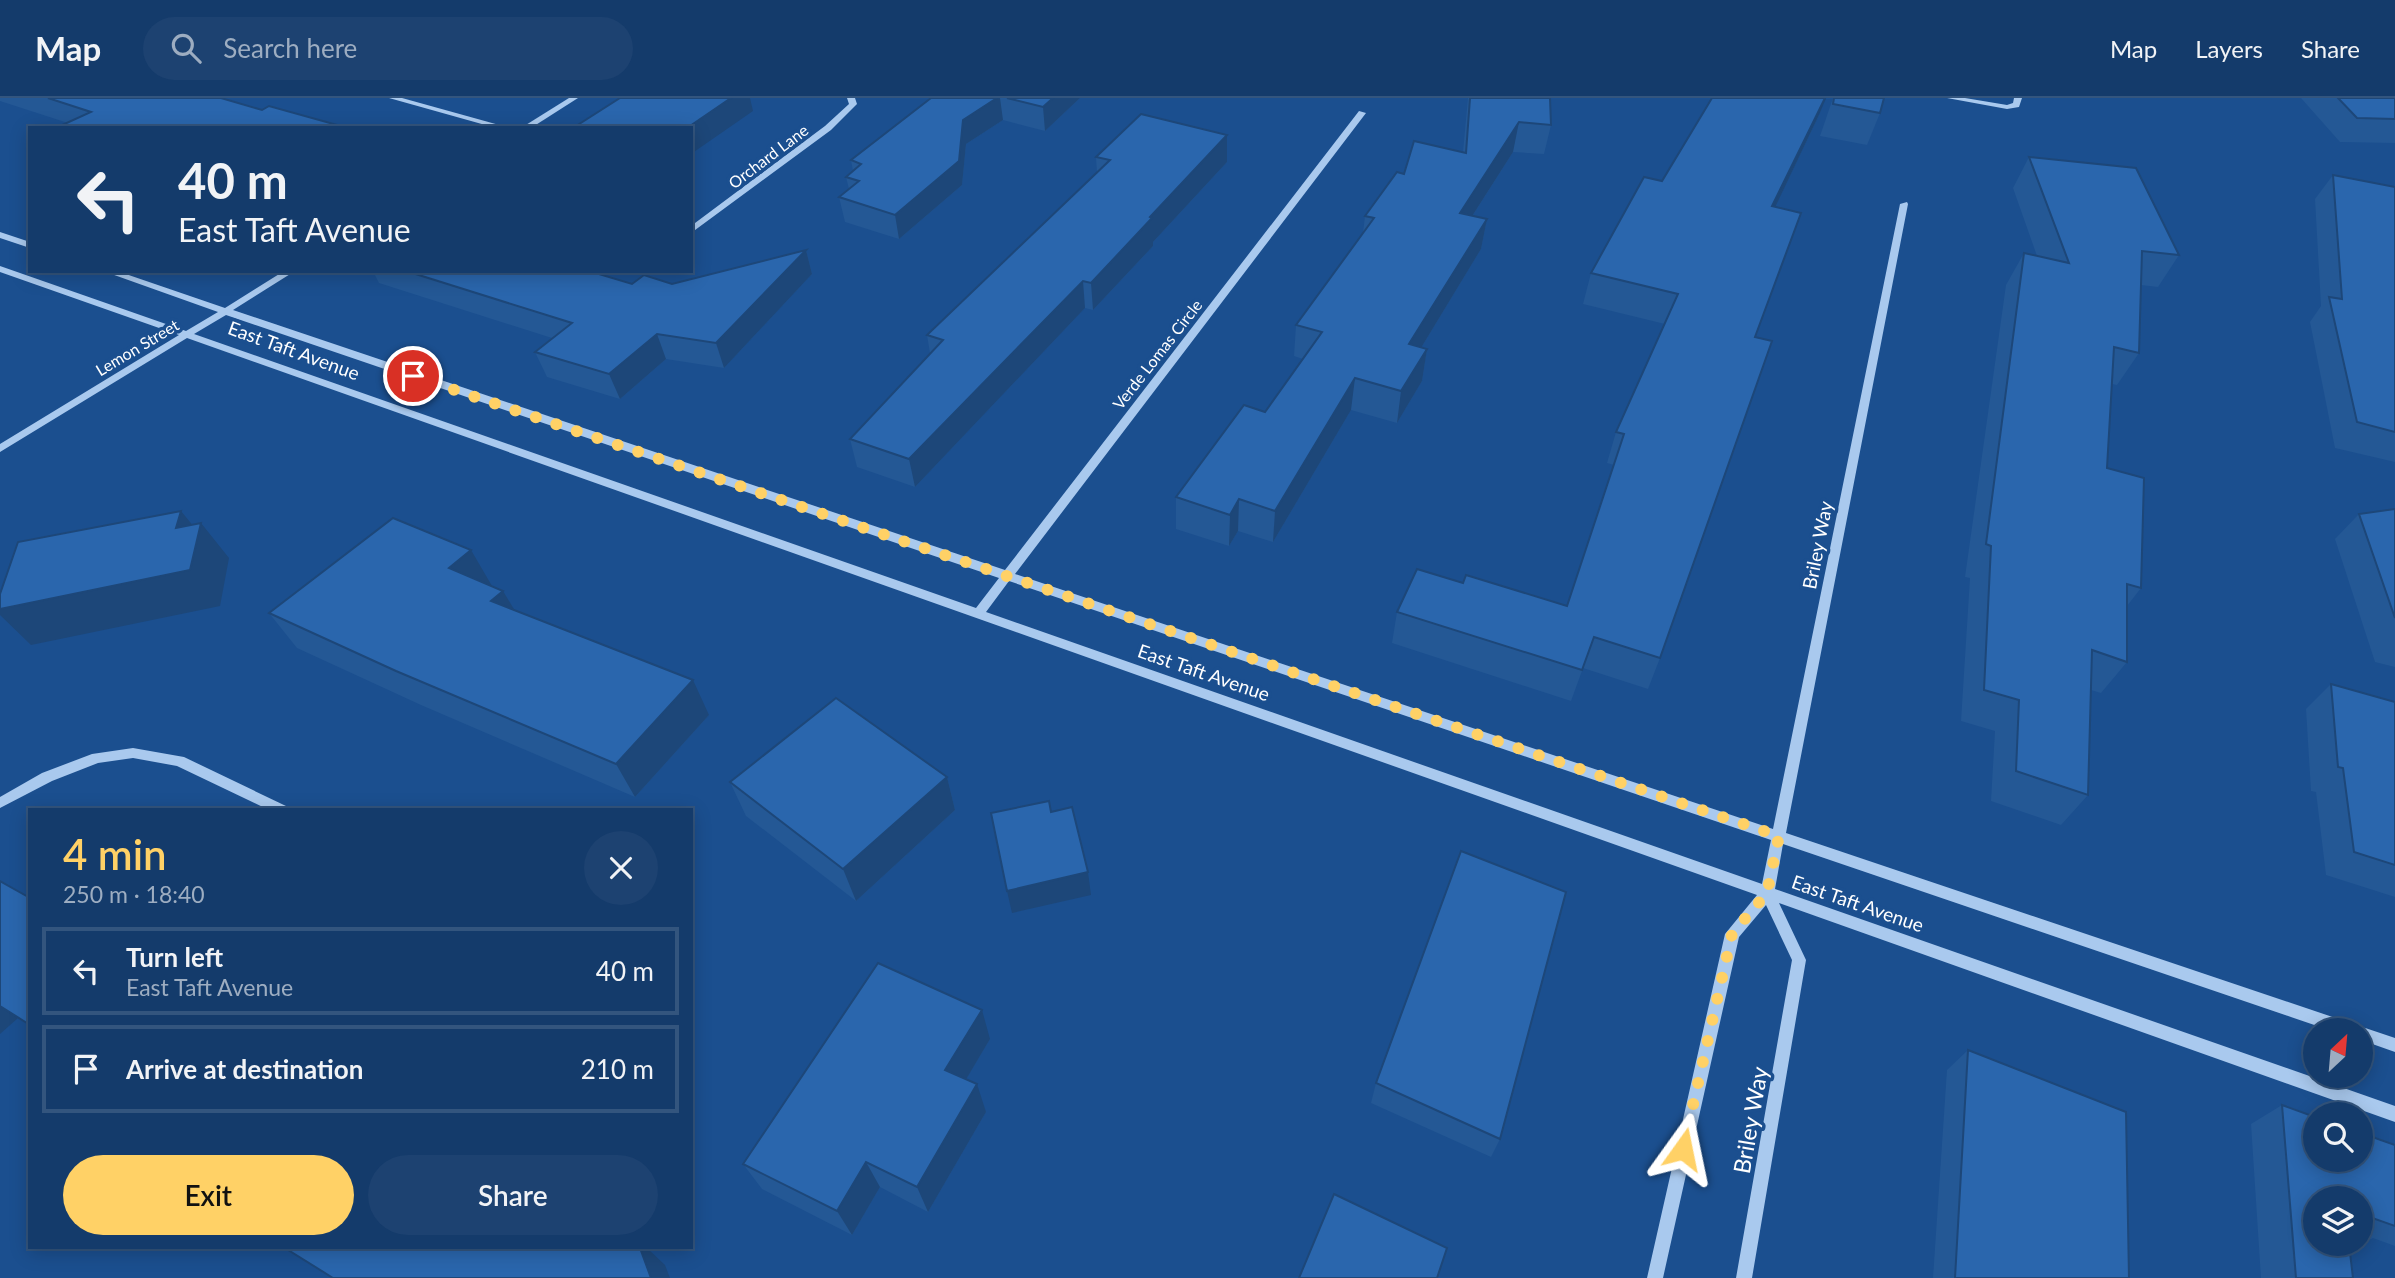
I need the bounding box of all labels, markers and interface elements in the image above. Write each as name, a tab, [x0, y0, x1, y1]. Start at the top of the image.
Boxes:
search box	[143, 17, 633, 80]
text: Map	[35, 28, 101, 68]
icon: search	[167, 29, 205, 67]
text: Search here	[223, 32, 357, 64]
text: Map	[2110, 34, 2157, 63]
text: Layers	[2195, 34, 2263, 63]
text: Share	[2301, 34, 2360, 63]
street label: Orchard Lane	[724, 120, 812, 192]
text: 40 m	[178, 151, 288, 209]
icon: left	[63, 154, 154, 245]
text: East Taft Avenue	[178, 210, 411, 249]
street label: Verde Lomas Circle	[1108, 295, 1206, 413]
street label: Lemon Street	[92, 315, 182, 379]
street label: East Taft Avenue	[225, 316, 363, 384]
pin	[383, 346, 443, 406]
icon: arrive	[394, 357, 432, 395]
street label: Briley Way	[1797, 499, 1837, 591]
street label: East Taft Avenue	[1135, 639, 1273, 705]
text: 4 min	[63, 829, 167, 879]
button: close	[584, 831, 658, 905]
street label: East Taft Avenue	[1789, 870, 1927, 936]
text: 250 m · 18:40	[63, 880, 205, 908]
text: Turn left	[126, 941, 223, 973]
icon: left	[67, 952, 105, 990]
text: 40 m	[596, 955, 654, 987]
text: East Taft Avenue	[126, 973, 293, 1001]
north arrow	[2303, 1018, 2373, 1088]
map controls	[2303, 1018, 2373, 1256]
icon: arrive	[67, 1050, 105, 1088]
text: Arrive at destination	[126, 1053, 363, 1085]
text: 210 m	[581, 1053, 654, 1085]
street label: Briley Way	[1727, 1064, 1773, 1176]
button: search	[2303, 1102, 2373, 1172]
position arrow	[1646, 1112, 1720, 1186]
button: Exit	[63, 1155, 354, 1235]
button: Share	[368, 1155, 658, 1235]
button: layers	[2303, 1186, 2373, 1256]

